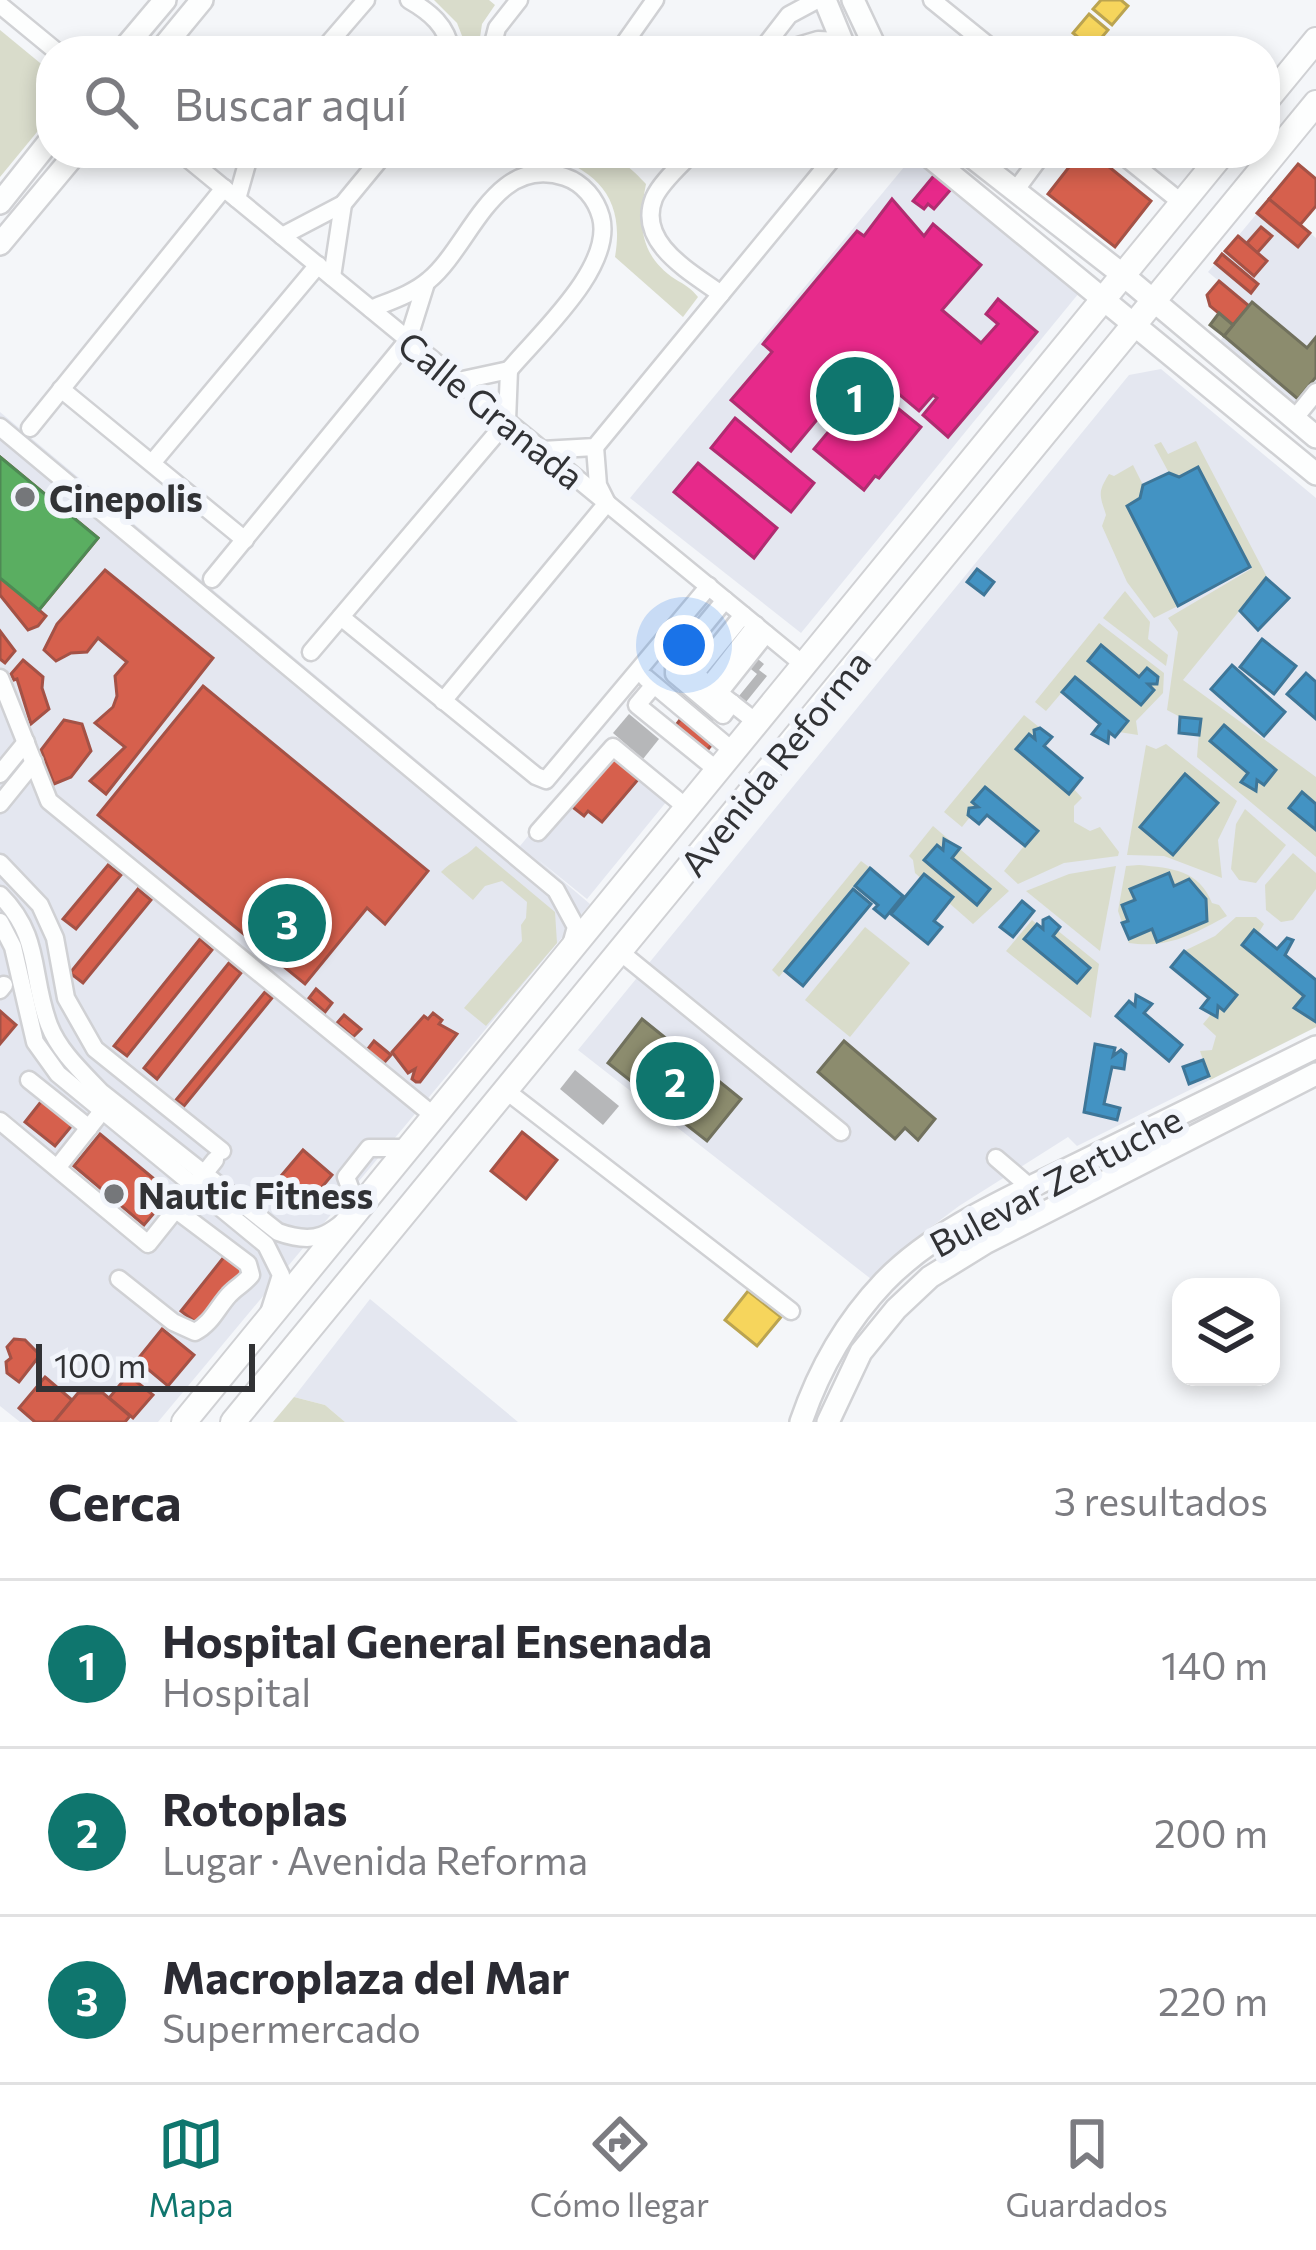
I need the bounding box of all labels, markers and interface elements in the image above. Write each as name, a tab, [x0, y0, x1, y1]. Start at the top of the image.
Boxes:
search box	[36, 36, 1280, 168]
icon: search	[78, 69, 144, 135]
text: Buscar aquí	[174, 75, 408, 130]
street label: Calle Granada	[390, 321, 594, 497]
pin: 1	[816, 351, 894, 441]
place label: Cinepolis	[49, 475, 203, 519]
marker: Cinepolis	[12, 484, 38, 510]
your location	[654, 615, 714, 675]
street label: Avenida Reforma	[669, 640, 879, 884]
pin: 3	[248, 878, 326, 968]
pin: 2	[636, 1036, 714, 1126]
street label: Bulevar Zertuche	[921, 1095, 1189, 1265]
place label: Nautic Fitness	[138, 1172, 373, 1216]
marker: Nautic Fitness	[101, 1181, 127, 1207]
map controls	[1172, 1278, 1280, 1386]
button: layers	[1172, 1278, 1280, 1386]
scale bar	[36, 1338, 255, 1391]
text: 100 m	[54, 1344, 146, 1385]
text: Cerca	[48, 1469, 182, 1532]
text: 3 resultados	[1054, 1476, 1268, 1524]
text: Hospital General Ensenada	[162, 1612, 712, 1667]
text: 1	[78, 1640, 96, 1688]
text: 140 m	[1161, 1640, 1268, 1688]
text: Hospital	[162, 1667, 311, 1715]
text: Rotoplas	[162, 1780, 348, 1835]
text: 2	[76, 1808, 98, 1856]
text: 200 m	[1154, 1808, 1268, 1856]
text: Lugar · Avenida Reforma	[162, 1835, 588, 1883]
text: Macroplaza del Mar	[162, 1948, 569, 2003]
text: 3	[76, 1976, 98, 2024]
text: 220 m	[1158, 1976, 1268, 2024]
text: Supermercado	[162, 2003, 421, 2051]
tab: Mapa	[148, 2111, 233, 2224]
tab: Cómo llegar	[530, 2111, 709, 2224]
tab: Guardados	[1006, 2111, 1168, 2224]

